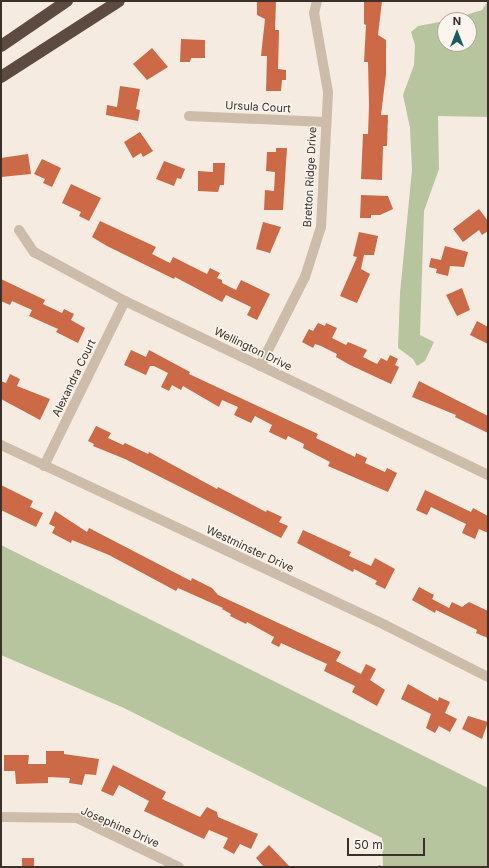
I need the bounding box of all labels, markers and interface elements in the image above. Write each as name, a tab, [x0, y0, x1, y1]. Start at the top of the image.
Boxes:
north arrow	[437, 12, 477, 52]
text: N	[453, 14, 461, 28]
street label: Ursula Court	[225, 99, 291, 115]
street label: Bretton Ridge Drive	[301, 126, 319, 228]
street label: Wellington Drive	[212, 324, 294, 374]
street label: Alexandra Court	[50, 337, 98, 419]
street label: Westminster Drive	[204, 523, 296, 575]
street label: Josephine Drive	[79, 804, 161, 850]
scale bar	[349, 830, 427, 856]
text: 50 m	[354, 837, 383, 852]

